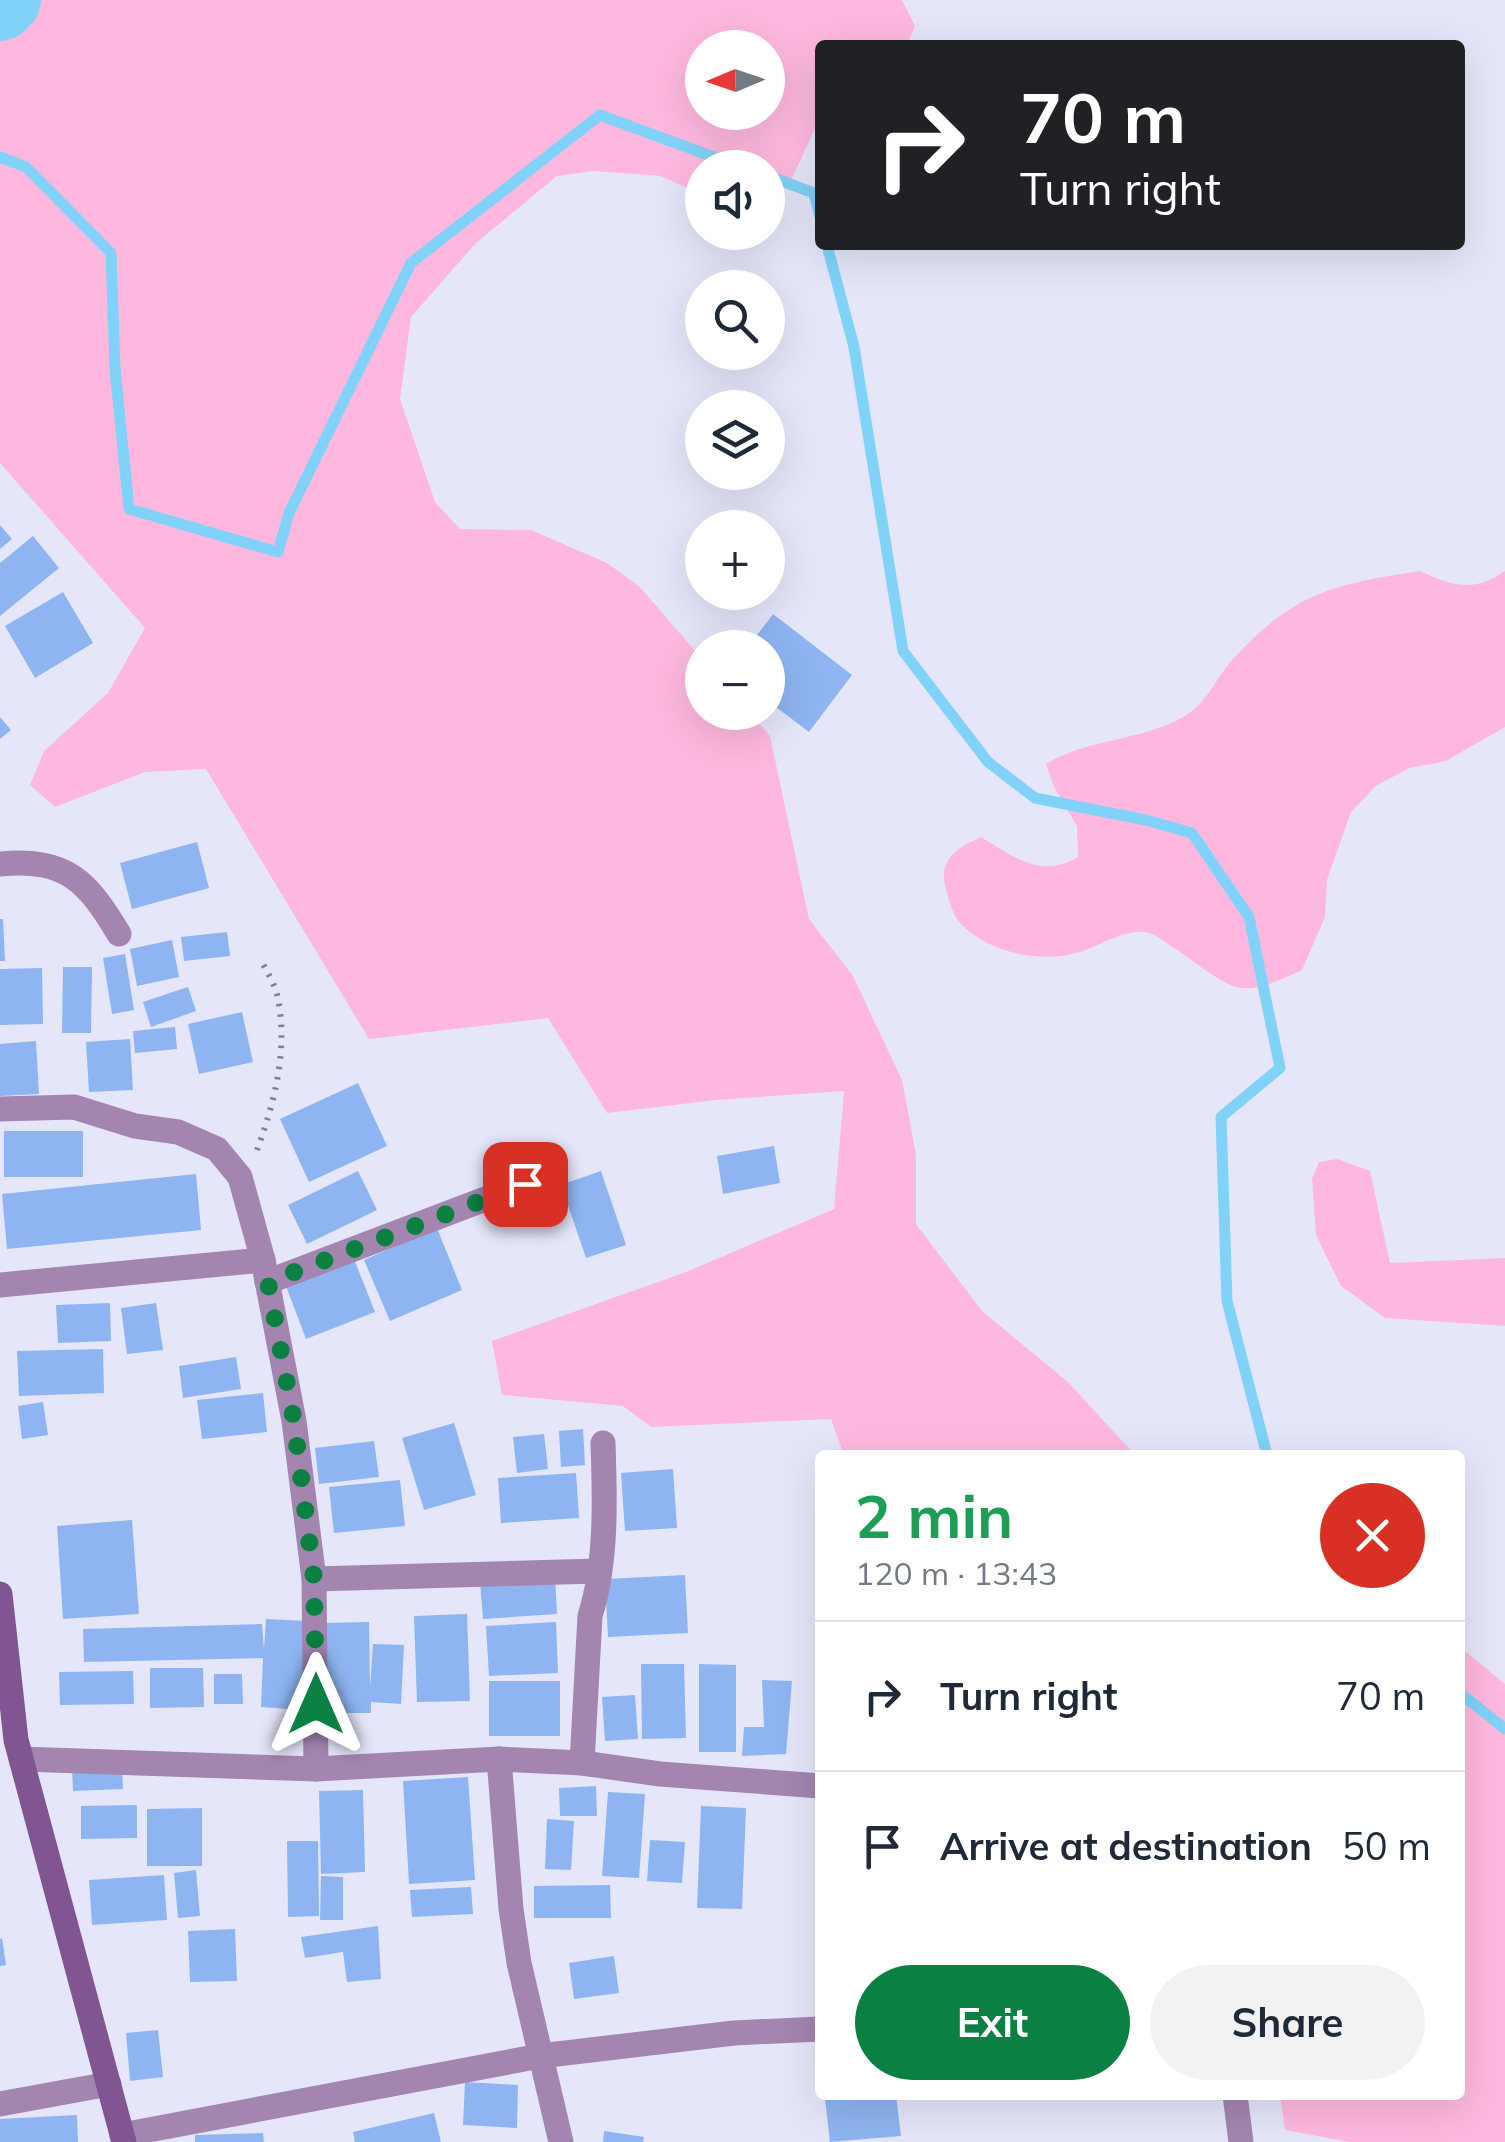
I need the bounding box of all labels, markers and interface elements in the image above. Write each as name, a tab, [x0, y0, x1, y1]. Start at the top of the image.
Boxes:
north arrow	[685, 30, 785, 130]
map controls	[685, 30, 785, 730]
text: 70 m	[1020, 73, 1186, 161]
icon: right	[855, 80, 985, 210]
button: sound	[685, 150, 785, 250]
text: Turn right	[1020, 160, 1221, 216]
button: search	[685, 270, 785, 370]
button: layers	[685, 390, 785, 490]
button: +	[685, 510, 785, 610]
button: −	[685, 630, 785, 730]
pin	[483, 1142, 568, 1227]
icon: arrive	[498, 1157, 553, 1212]
text: 2 min	[855, 1478, 1013, 1553]
button: close	[1320, 1483, 1425, 1588]
text: 120 m · 13:43	[855, 1553, 1057, 1593]
position arrow	[264, 1652, 368, 1756]
icon: right	[855, 1669, 910, 1724]
text: Turn right	[940, 1672, 1117, 1720]
text: 70 m	[1336, 1672, 1425, 1720]
icon: arrive	[855, 1819, 910, 1874]
text: Arrive at destination	[940, 1822, 1312, 1870]
text: 50 m	[1342, 1822, 1431, 1870]
button: Exit	[855, 1965, 1130, 2080]
button: Share	[1150, 1965, 1425, 2080]

